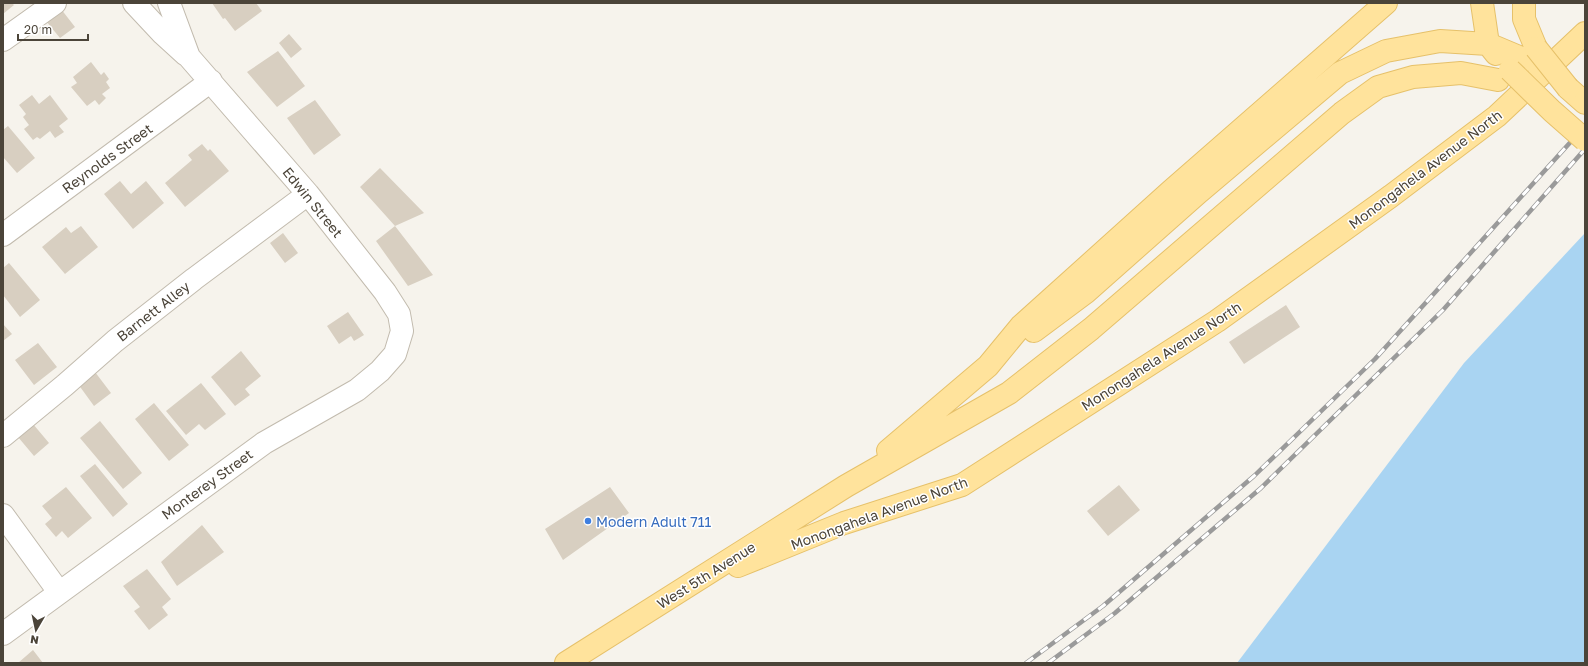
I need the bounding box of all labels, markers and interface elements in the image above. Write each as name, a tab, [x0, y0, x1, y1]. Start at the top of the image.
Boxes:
scale bar	[18, 16, 88, 42]
text: 20 m	[24, 22, 52, 37]
street label: Monongahela Avenue North	[1345, 106, 1505, 232]
street label: Reynolds Street	[59, 120, 155, 196]
street label: Edwin Street	[279, 163, 347, 241]
street label: Barnett Alley	[113, 277, 193, 345]
street label: Monongahela Avenue North	[1078, 298, 1244, 414]
street label: Monterey Street	[158, 445, 256, 523]
street label: Monongahela Avenue North	[788, 473, 970, 553]
place label: Modern Adult 711	[596, 513, 712, 530]
marker: Modern Adult 711	[583, 516, 593, 526]
street label: West 5th Avenue	[654, 538, 758, 612]
north arrow	[16, 610, 56, 650]
text: N	[29, 633, 40, 647]

